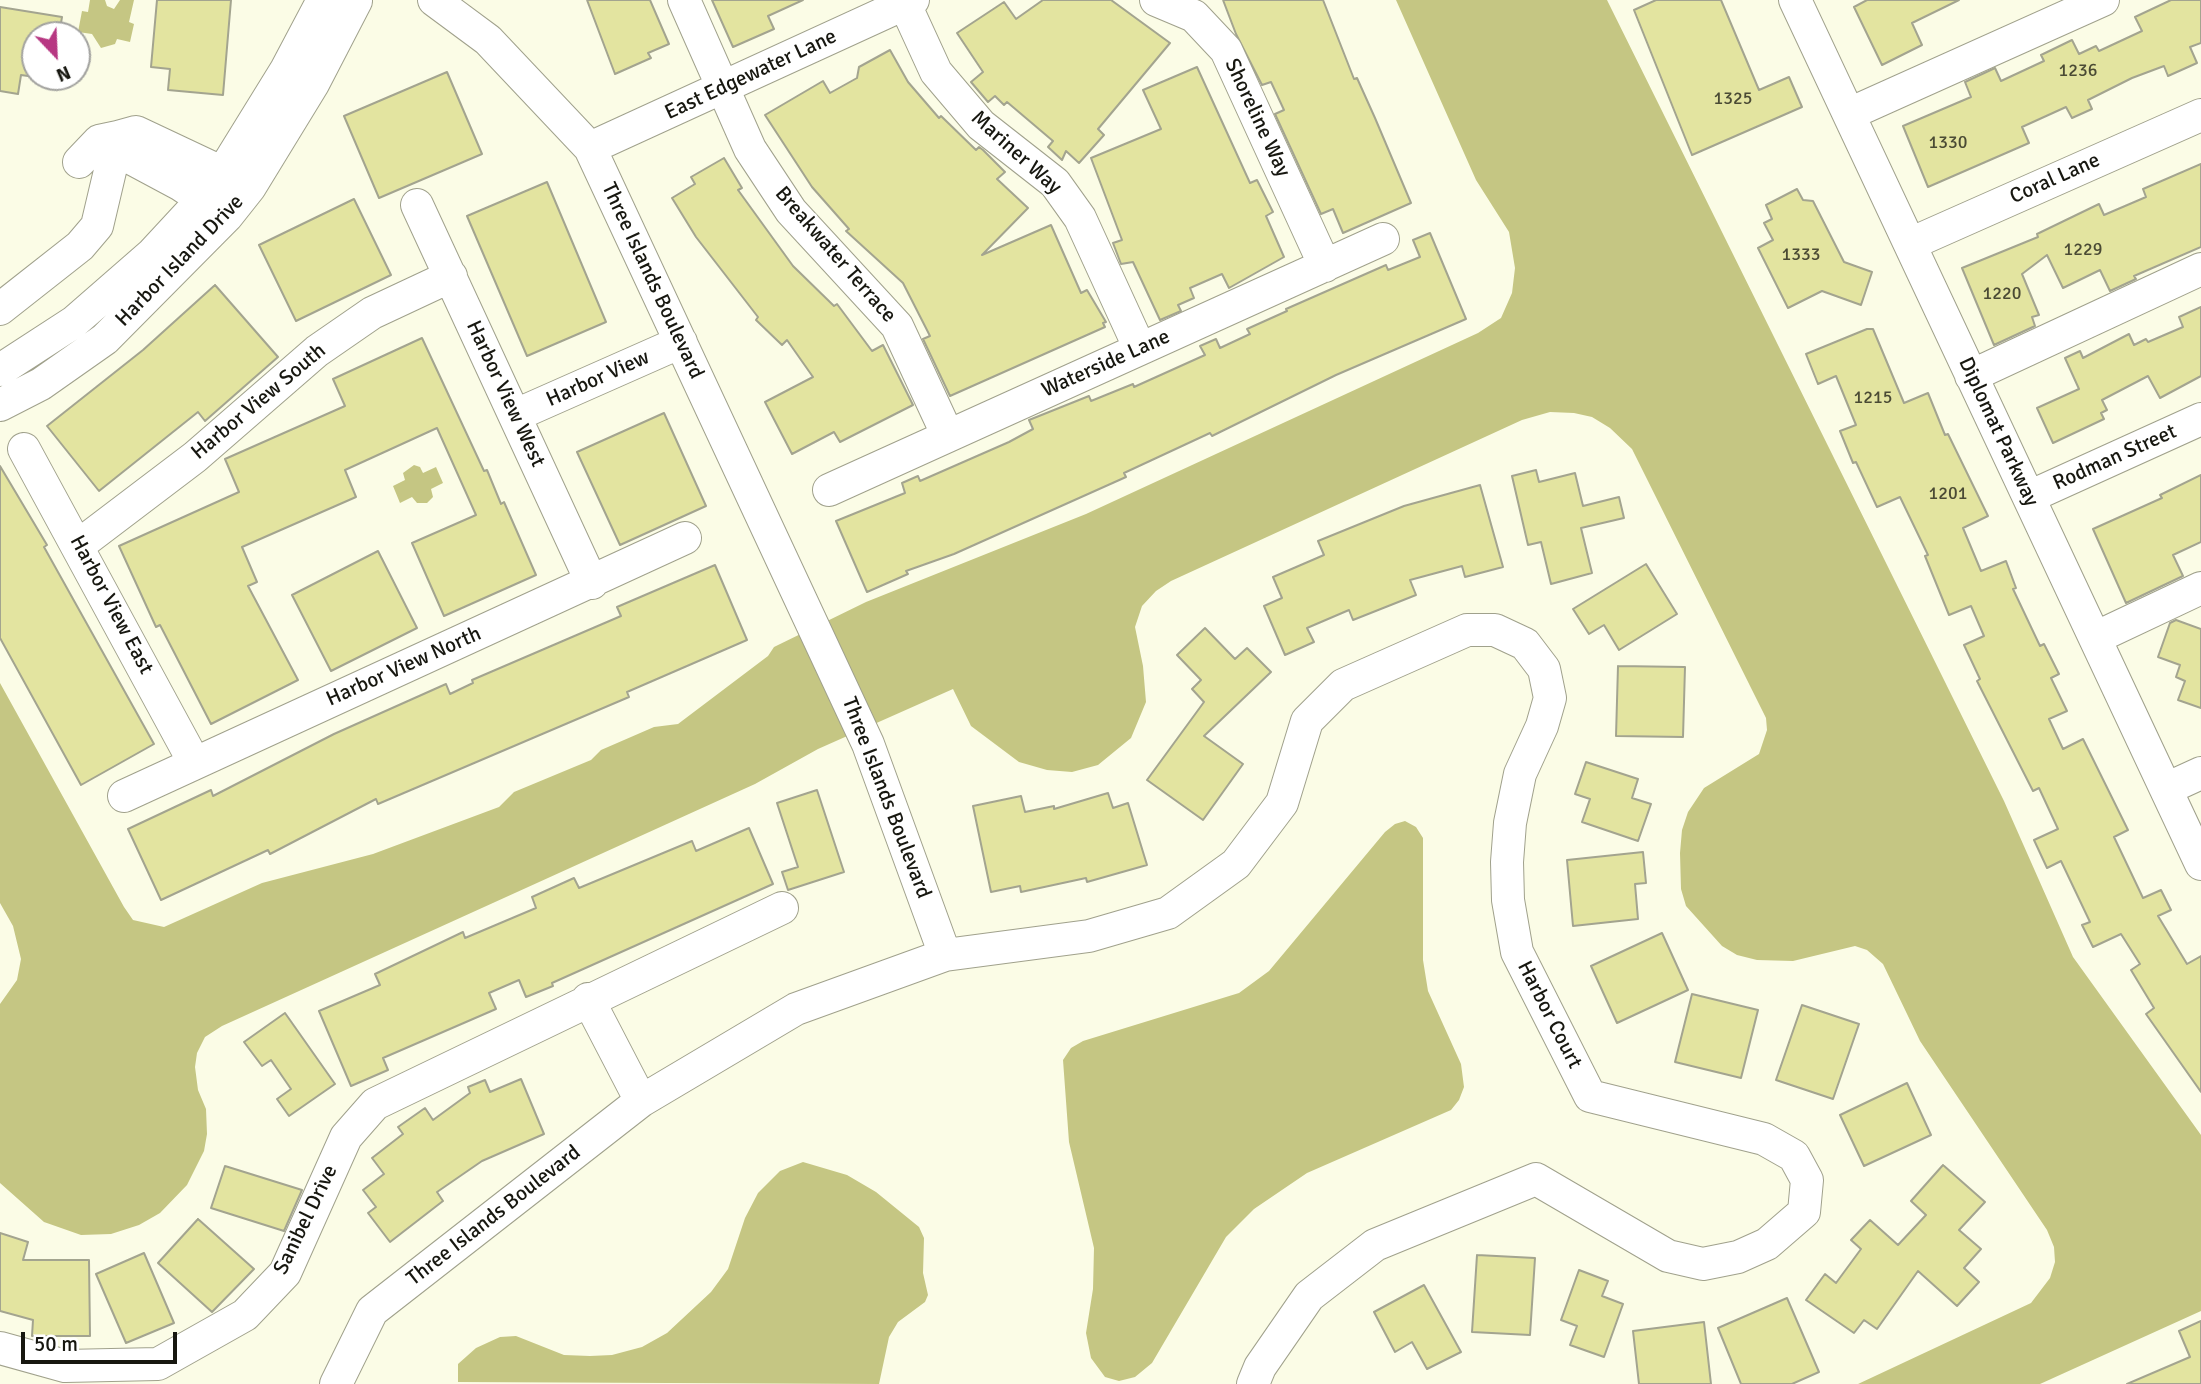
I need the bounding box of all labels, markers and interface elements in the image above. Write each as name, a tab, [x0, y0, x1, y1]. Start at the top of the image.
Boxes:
north arrow	[21, 21, 91, 91]
street label: East Edgewater Lane	[661, 24, 841, 126]
street label: Shoreline Way	[1219, 55, 1295, 181]
text: N	[53, 60, 74, 87]
house number: 1236	[2059, 60, 2097, 82]
house number: 1325	[1714, 88, 1752, 110]
street label: Mariner Way	[966, 106, 1066, 200]
house number: 1330	[1929, 132, 1967, 154]
street label: Coral Lane	[2006, 148, 2104, 210]
street label: Three Islands Boulevard	[595, 179, 709, 383]
street label: Breakwater Terrace	[769, 182, 901, 328]
street label: Harbor Island Drive	[111, 190, 249, 332]
house number: 1229	[2064, 239, 2102, 261]
house number: 1333	[1782, 244, 1820, 266]
house number: 1220	[1983, 283, 2021, 305]
street label: Harbor View West	[460, 317, 550, 471]
street label: Waterside Lane	[1038, 325, 1174, 403]
street label: Harbor View South	[187, 338, 331, 466]
street label: Harbor View	[543, 345, 653, 413]
street label: Diplomat Parkway	[1952, 353, 2044, 511]
house number: 1215	[1854, 387, 1892, 409]
street label: Rodman Street	[2049, 420, 2181, 496]
house number: 1201	[1929, 483, 1967, 505]
street label: Harbor View East	[64, 531, 158, 679]
street label: Harbor View North	[323, 622, 485, 712]
street label: Three Islands Boulevard	[836, 694, 936, 902]
street label: Harbor Court	[1511, 957, 1587, 1073]
street label: Three Islands Boulevard	[402, 1140, 586, 1292]
street label: Sanibel Drive	[269, 1161, 343, 1279]
scale bar	[24, 1318, 180, 1362]
text: 50 m	[34, 1331, 78, 1357]

